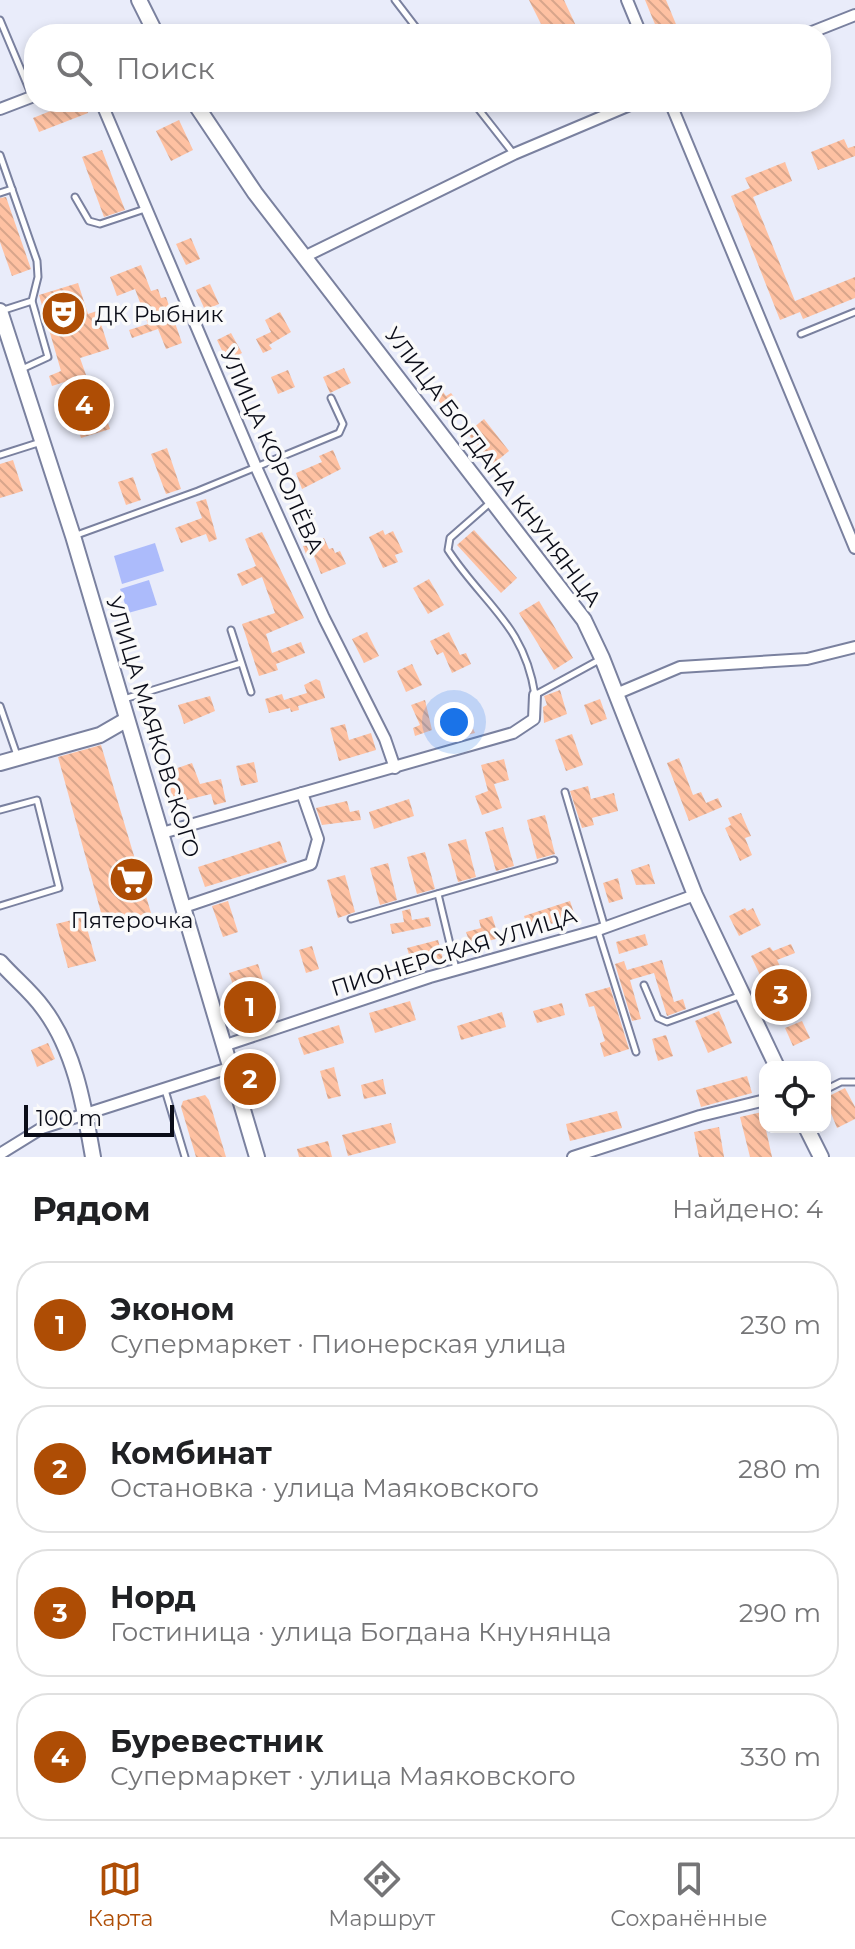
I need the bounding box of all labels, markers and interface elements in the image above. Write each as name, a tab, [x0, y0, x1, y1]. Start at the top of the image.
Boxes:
search box	[24, 24, 831, 112]
icon: search	[52, 46, 96, 90]
text: Поиск	[116, 50, 215, 87]
theatre icon: ДК Рыбник	[40, 290, 88, 338]
place label: ДК Рыбник	[95, 301, 224, 328]
street label: УЛИЦА БОГДАНА КНУНЯНЦА	[379, 322, 607, 613]
street label: УЛИЦА КОРОЛЁВА	[214, 344, 330, 559]
pin: 4	[58, 375, 110, 435]
street label: УЛИЦА МАЯКОВСКОГО	[100, 593, 206, 861]
your location	[434, 702, 474, 742]
supermarket icon: Пятерочка	[108, 855, 156, 903]
street label: ПИОНЕРСКАЯ УЛИЦА	[328, 902, 581, 1002]
place label: Пятерочка	[71, 907, 193, 934]
pin: 3	[755, 965, 807, 1025]
pin: 1	[224, 977, 276, 1037]
pin: 2	[224, 1049, 276, 1109]
map controls	[759, 1061, 831, 1133]
button: locate	[759, 1061, 831, 1133]
scale bar	[24, 1101, 174, 1137]
text: 100 m	[36, 1105, 102, 1132]
text: Рядом	[32, 1188, 151, 1230]
text: Найдено: 4	[672, 1193, 823, 1225]
text: Эконом	[110, 1291, 235, 1328]
text: 1	[55, 1309, 65, 1341]
text: 230 m	[740, 1309, 821, 1341]
text: Супермаркет · Пионерская улица	[110, 1328, 566, 1360]
text: Комбинат	[110, 1435, 272, 1472]
text: 2	[52, 1453, 68, 1485]
text: 280 m	[738, 1453, 821, 1485]
text: Остановка · улица Маяковского	[110, 1472, 539, 1504]
text: Норд	[110, 1579, 196, 1616]
text: 3	[52, 1597, 68, 1629]
text: 290 m	[739, 1597, 821, 1629]
text: Гостиница · улица Богдана Кнунянца	[110, 1616, 612, 1648]
text: Буревестник	[110, 1723, 323, 1760]
text: 4	[51, 1741, 69, 1773]
text: 330 m	[740, 1741, 821, 1773]
text: Супермаркет · улица Маяковского	[110, 1760, 576, 1792]
tab: Карта	[87, 1857, 153, 1932]
tab: Маршрут	[328, 1857, 435, 1932]
tab: Сохранённые	[610, 1857, 768, 1932]

